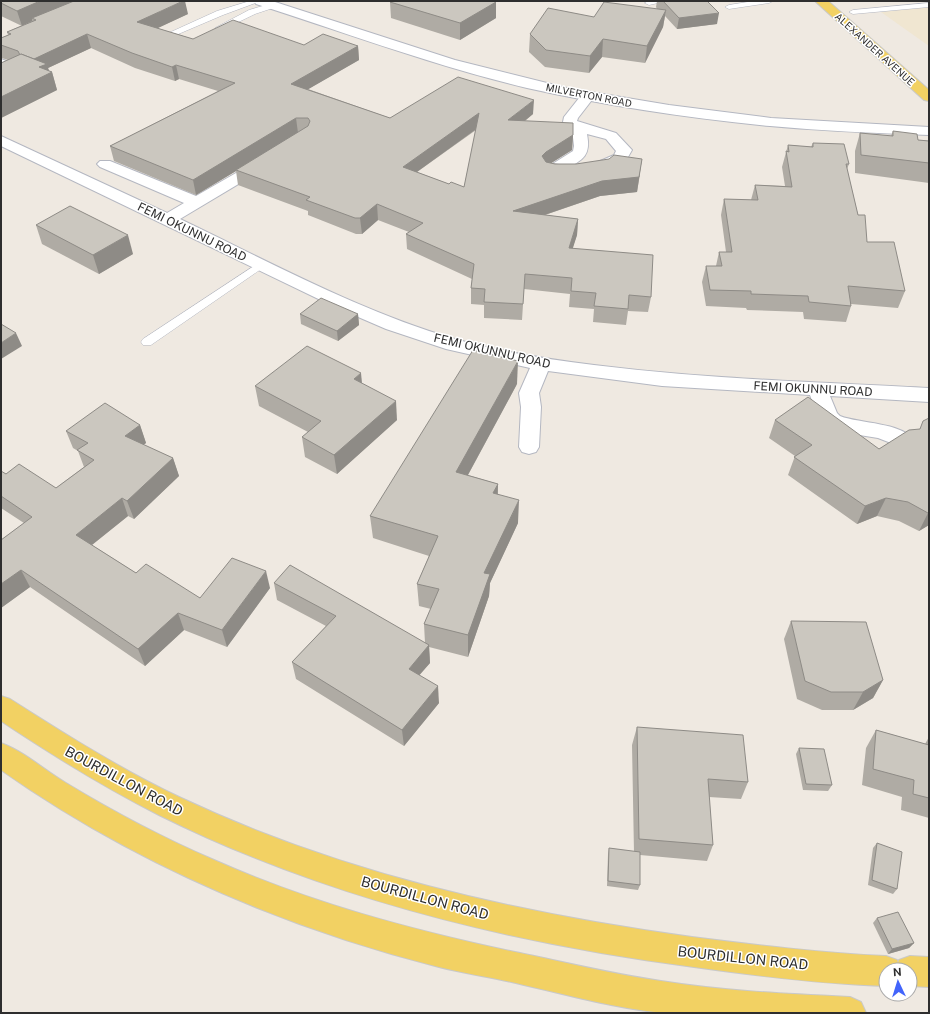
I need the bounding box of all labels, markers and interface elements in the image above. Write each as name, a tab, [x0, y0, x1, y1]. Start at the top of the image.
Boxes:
street label: ALEXANDER AVENUE	[833, 10, 917, 88]
street label: MILVERTON ROAD	[545, 81, 633, 109]
street label: FEMI OKUNNU ROAD	[135, 200, 249, 264]
street label: FEMI OKUNNU ROAD	[432, 331, 552, 371]
street label: FEMI OKUNNU ROAD	[753, 379, 873, 399]
street label: BOURDILLON ROAD	[62, 743, 186, 819]
street label: BOURDILLON ROAD	[360, 873, 490, 923]
street label: BOURDILLON ROAD	[677, 943, 809, 973]
north arrow	[878, 962, 918, 1002]
text: N	[893, 966, 902, 978]

